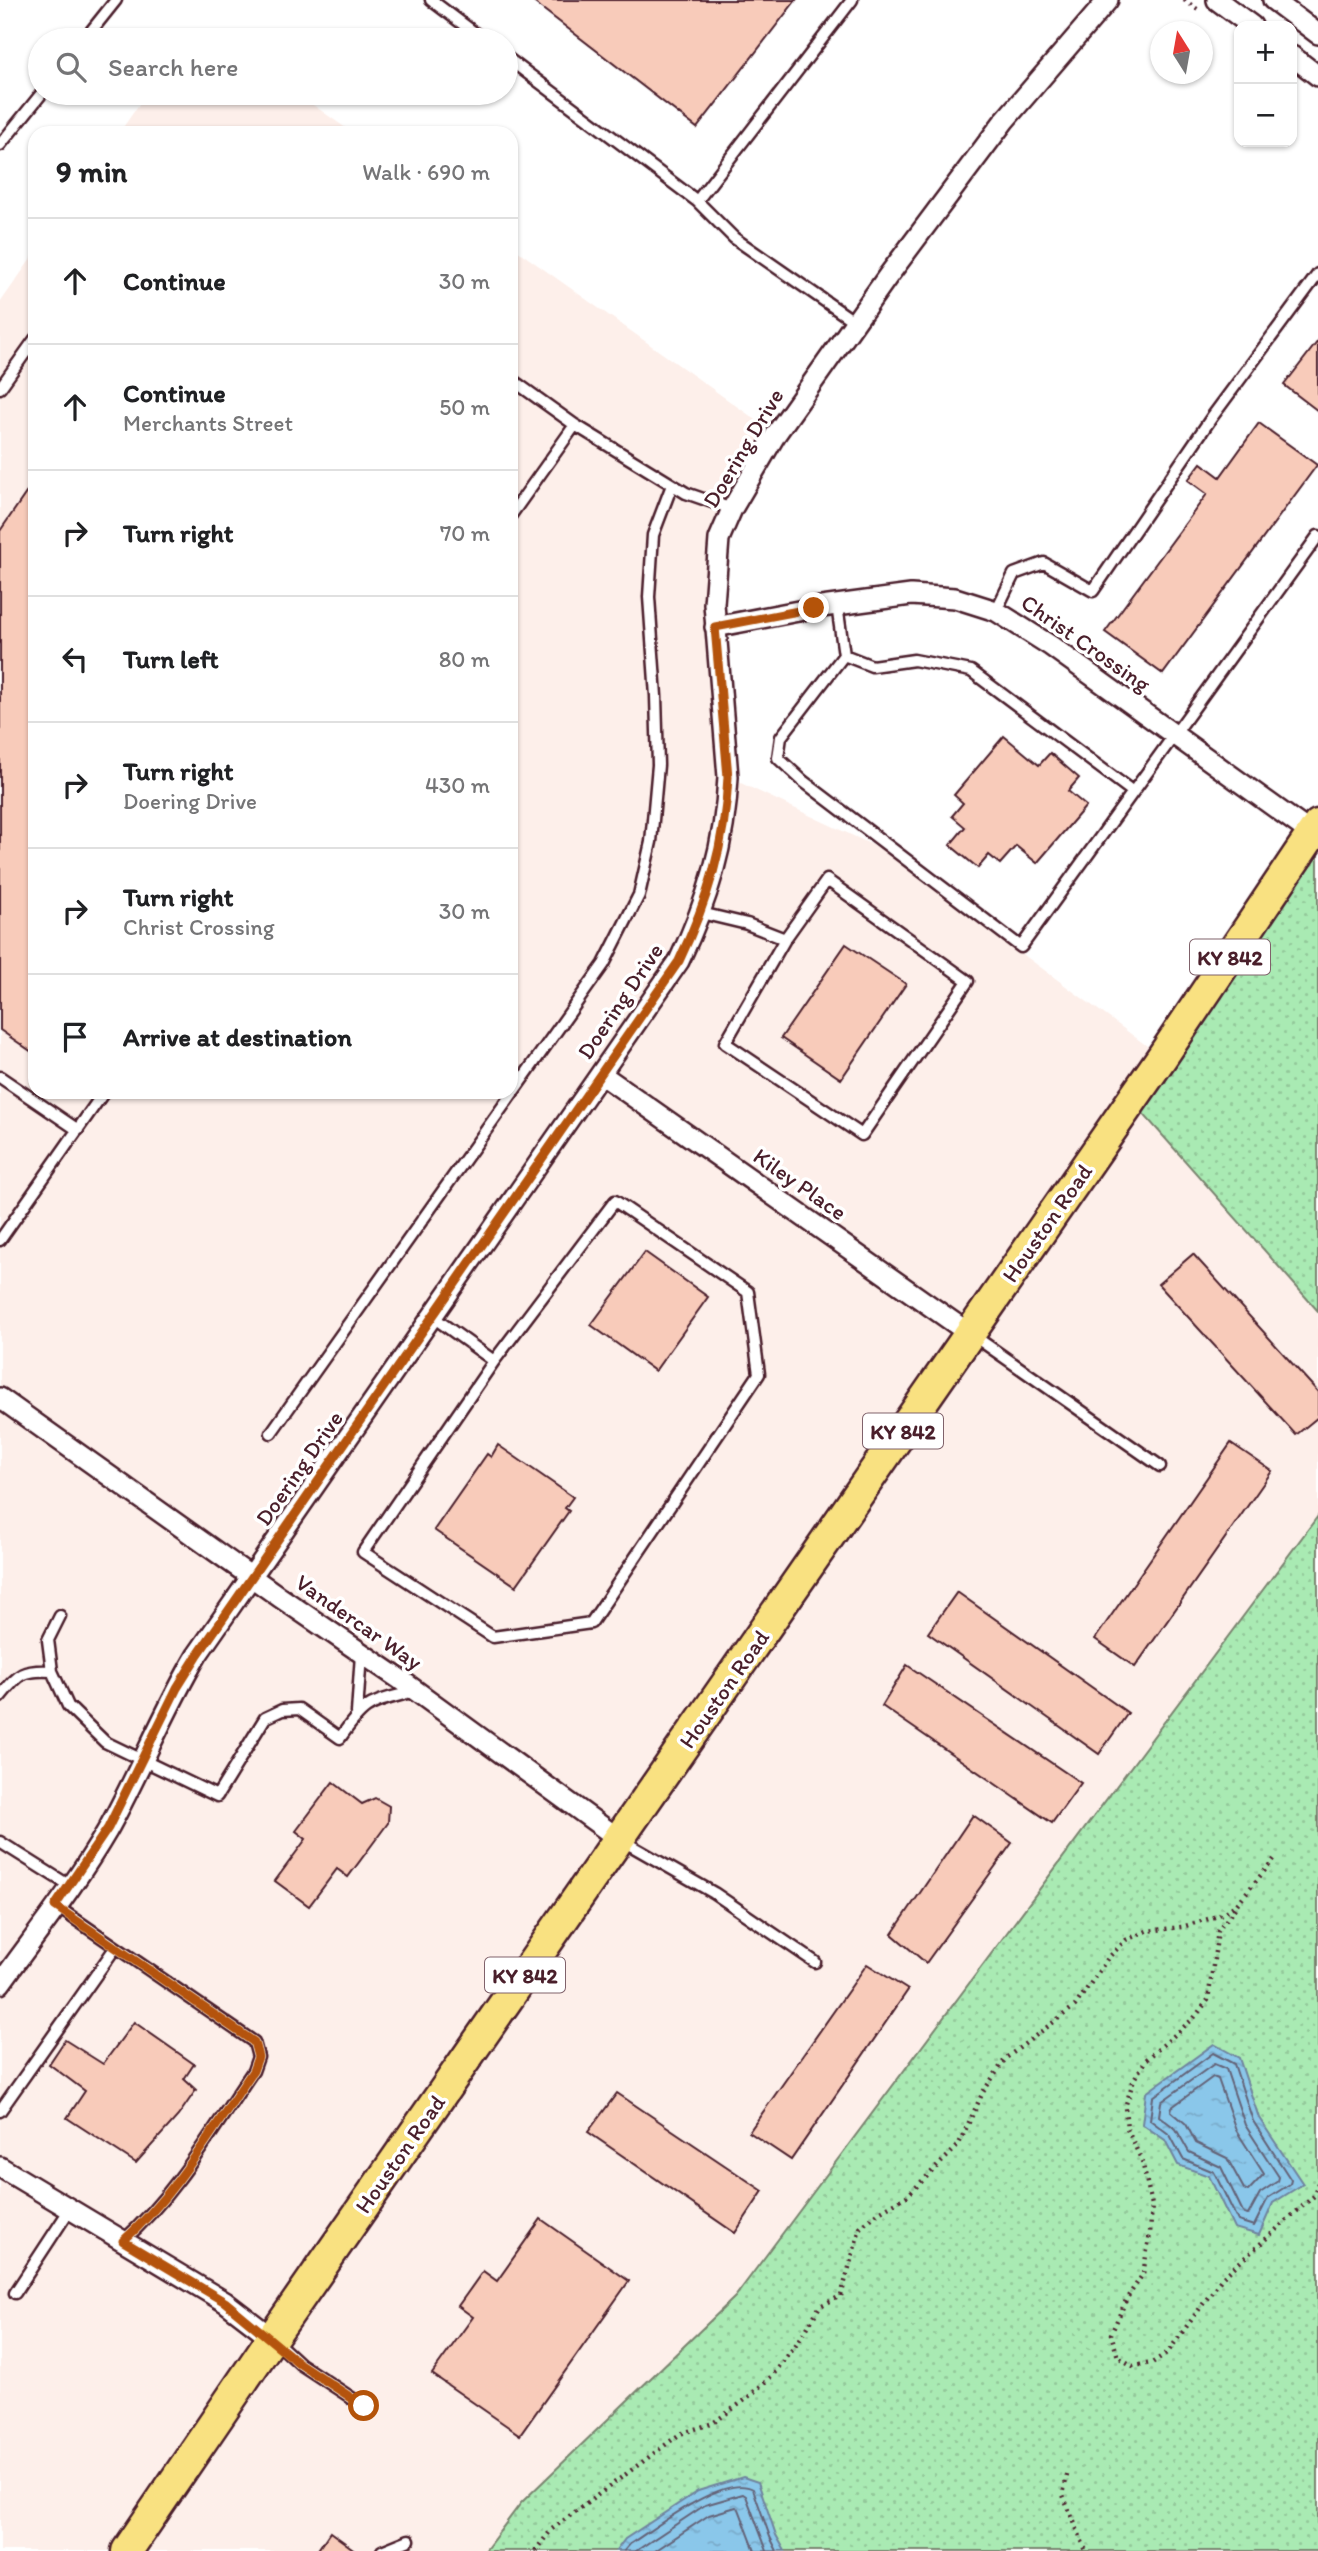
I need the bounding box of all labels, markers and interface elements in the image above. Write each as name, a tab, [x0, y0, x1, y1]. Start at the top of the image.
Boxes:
north arrow	[1150, 21, 1213, 84]
map controls	[1234, 21, 1297, 147]
button: +	[1234, 21, 1297, 84]
search box	[28, 28, 518, 105]
icon: search	[52, 48, 90, 86]
text: Search here	[108, 51, 238, 83]
button: −	[1234, 84, 1297, 147]
text: 9 min	[56, 153, 127, 190]
text: Walk · 690 m	[362, 158, 490, 186]
icon: ahead	[56, 262, 94, 300]
text: Continue	[123, 265, 226, 297]
text: 30 m	[439, 267, 490, 295]
text: Continue	[123, 377, 226, 409]
street label: Doering Drive	[697, 383, 789, 513]
icon: ahead	[56, 388, 94, 426]
text: 50 m	[439, 393, 490, 421]
text: Merchants Street	[123, 409, 293, 437]
icon: right	[56, 514, 94, 552]
text: Turn right	[123, 517, 234, 549]
text: 70 m	[440, 519, 490, 547]
street label: Christ Crossing	[1016, 588, 1156, 698]
route end	[798, 592, 829, 623]
icon: left	[56, 640, 94, 678]
text: Turn left	[123, 643, 219, 675]
text: 80 m	[439, 645, 490, 673]
text: Turn right	[123, 755, 234, 787]
icon: right	[56, 766, 94, 804]
text: 430 m	[425, 771, 490, 799]
text: Doering Drive	[123, 787, 257, 815]
text: Turn right	[123, 881, 234, 913]
icon: right	[56, 892, 94, 930]
text: 30 m	[439, 897, 490, 925]
text: Christ Crossing	[123, 913, 275, 941]
street label: Doering Drive	[571, 938, 669, 1064]
road number: KY 842	[1190, 940, 1270, 974]
icon: arrive	[56, 1018, 94, 1056]
text: Arrive at destination	[123, 1021, 352, 1053]
street label: Kiley Place	[748, 1142, 852, 1226]
street label: Houston Road	[996, 1158, 1098, 1288]
street label: Doering Drive	[249, 1405, 349, 1531]
road number: KY 842	[863, 1414, 943, 1448]
street label: Vandercar Way	[290, 1568, 428, 1676]
street label: Houston Road	[673, 1624, 775, 1754]
road number: KY 842	[485, 1958, 565, 1993]
street label: Houston Road	[349, 2089, 451, 2219]
route start	[348, 2390, 379, 2421]

